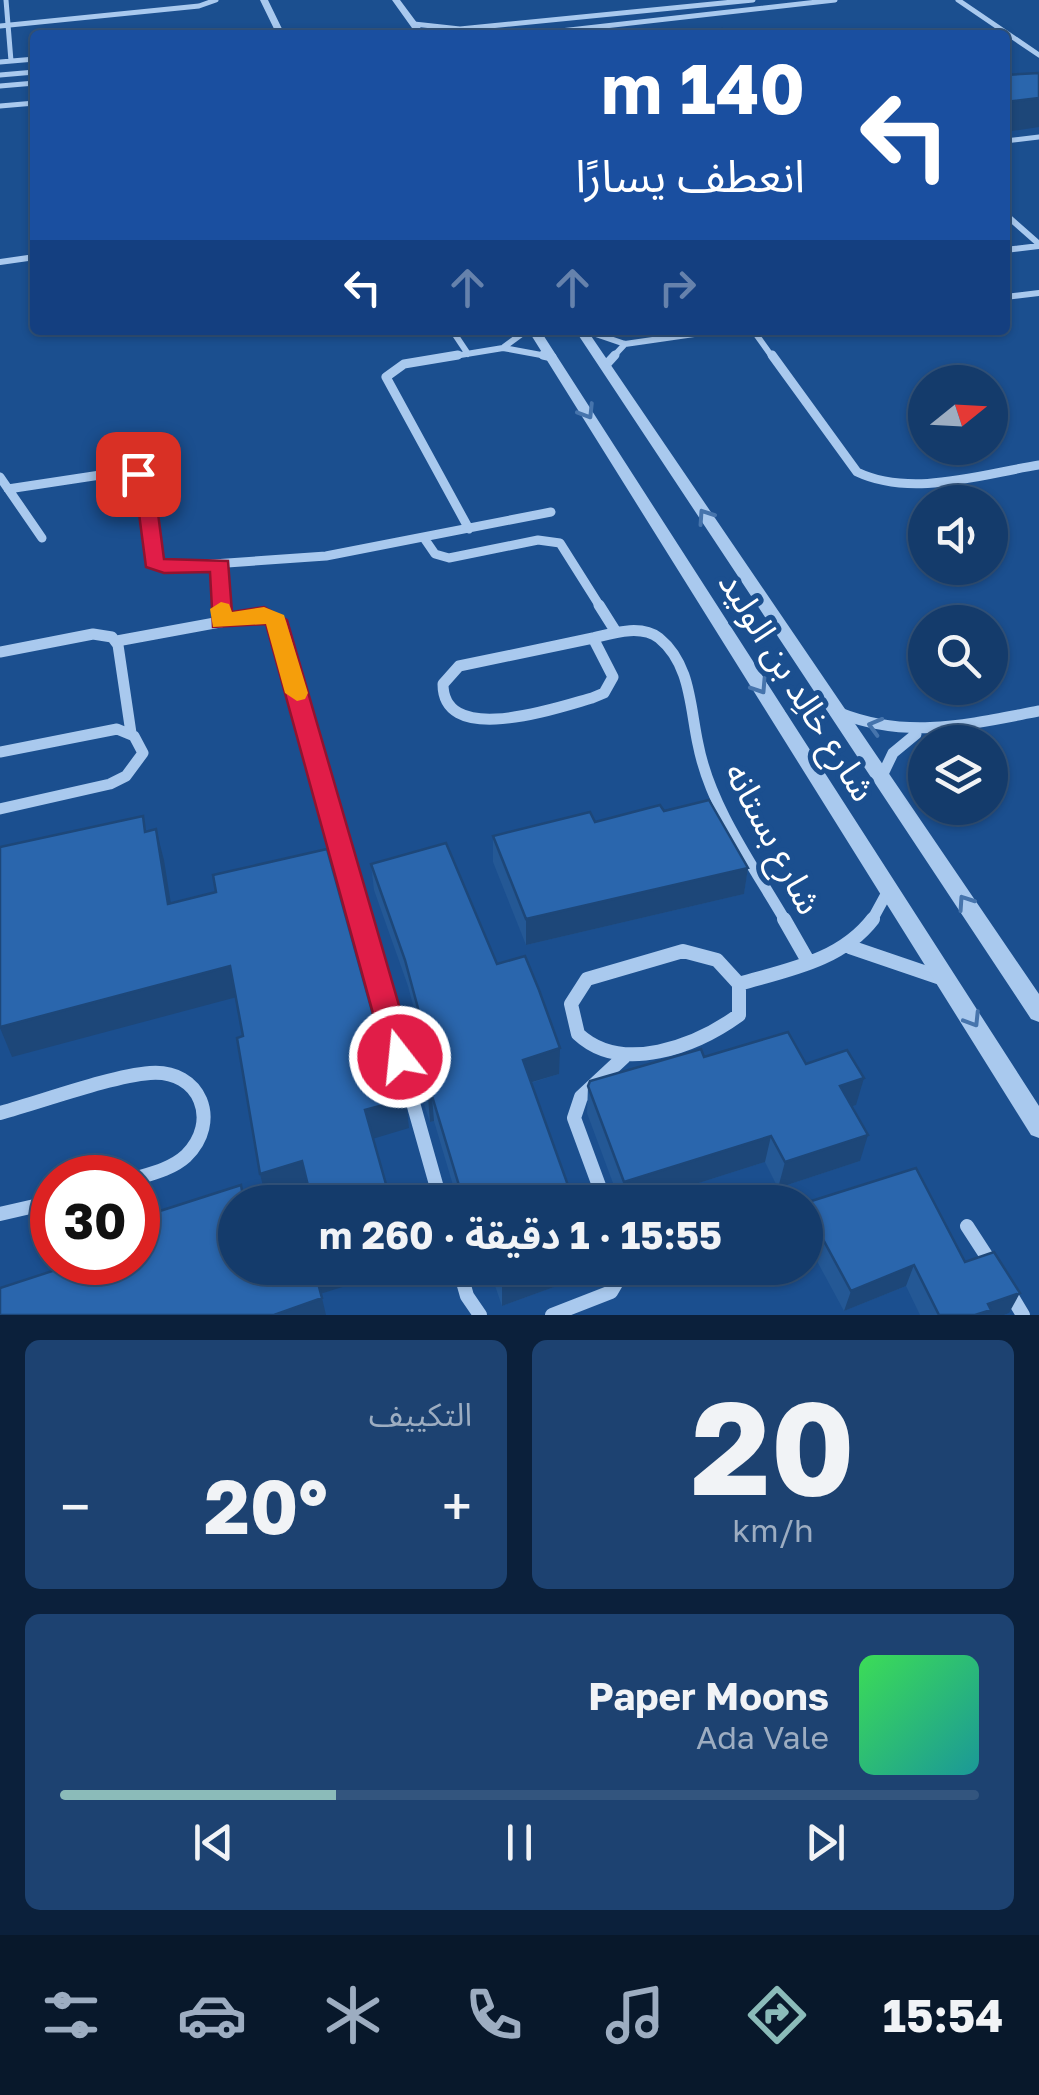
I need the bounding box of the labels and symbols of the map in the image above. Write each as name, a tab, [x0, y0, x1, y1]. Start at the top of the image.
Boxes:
north arrow	[908, 365, 1008, 465]
one-way arrow	[574, 401, 593, 419]
pin	[96, 432, 181, 517]
one-way arrow	[699, 509, 718, 527]
street label: شارع خالِد بن الوليد	[706, 563, 885, 812]
one-way arrow	[747, 677, 766, 695]
one-way arrow	[867, 717, 884, 738]
street label: شارع بستانه	[711, 755, 831, 924]
one-way arrow	[958, 895, 977, 913]
position arrow	[348, 1005, 452, 1109]
one-way arrow	[961, 1009, 980, 1027]
speed limit sign: 30	[30, 1155, 160, 1285]

